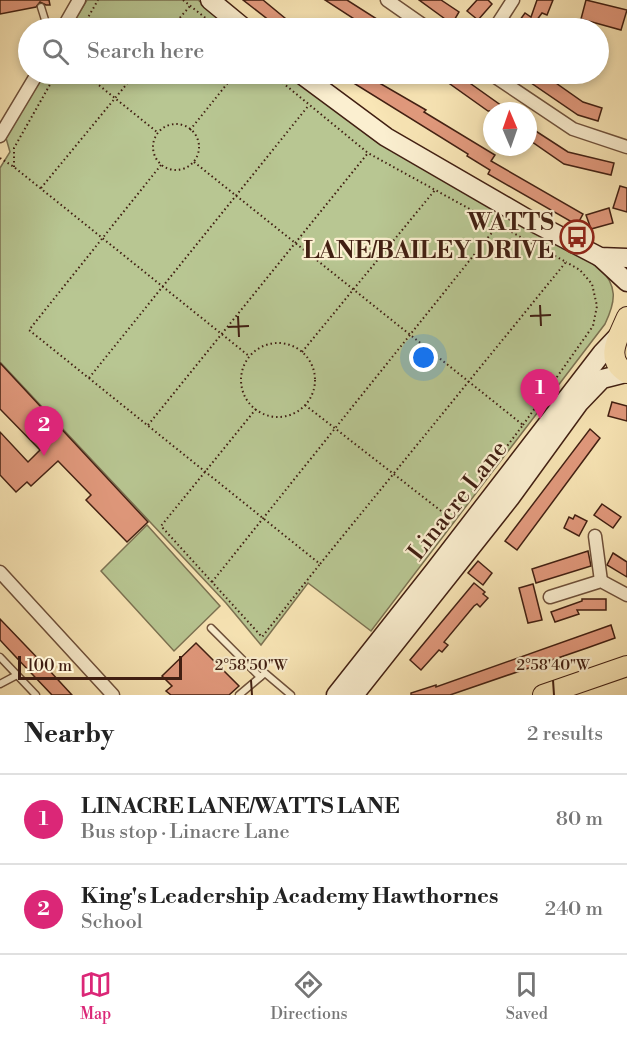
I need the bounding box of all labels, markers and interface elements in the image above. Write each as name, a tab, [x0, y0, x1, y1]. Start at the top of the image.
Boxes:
search box	[18, 18, 609, 84]
icon: search	[39, 35, 72, 68]
text: Search here	[87, 38, 204, 65]
north arrow	[483, 102, 537, 156]
place label: WATTS LANE/BAILEY DRIVE	[303, 208, 554, 266]
bus stop icon: WATTS LANE/BAILEY DRIVE	[559, 219, 595, 255]
your location	[409, 343, 438, 372]
pin: 1	[520, 370, 560, 419]
pin: 2	[24, 406, 63, 456]
street label: Linacre Lane	[402, 435, 514, 567]
scale bar	[18, 653, 182, 680]
text: 100 m	[27, 656, 72, 676]
text: 2°58'50"W	[215, 656, 288, 675]
text: 2°58'40"W	[516, 656, 590, 675]
text: Nearby	[24, 718, 114, 750]
text: 2 results	[527, 722, 603, 747]
text: LINACRE LANE/WATTS LANE	[81, 793, 400, 820]
text: 1	[39, 807, 48, 832]
text: 80 m	[556, 807, 603, 832]
text: Bus stop · Linacre Lane	[81, 820, 290, 845]
text: King's Leadership Academy Hawthornes	[81, 883, 498, 910]
text: 2	[37, 897, 50, 922]
text: 240 m	[545, 897, 603, 922]
text: School	[81, 910, 143, 935]
tab: Map	[79, 968, 112, 1024]
tab: Directions	[270, 968, 348, 1024]
tab: Saved	[506, 968, 548, 1024]

